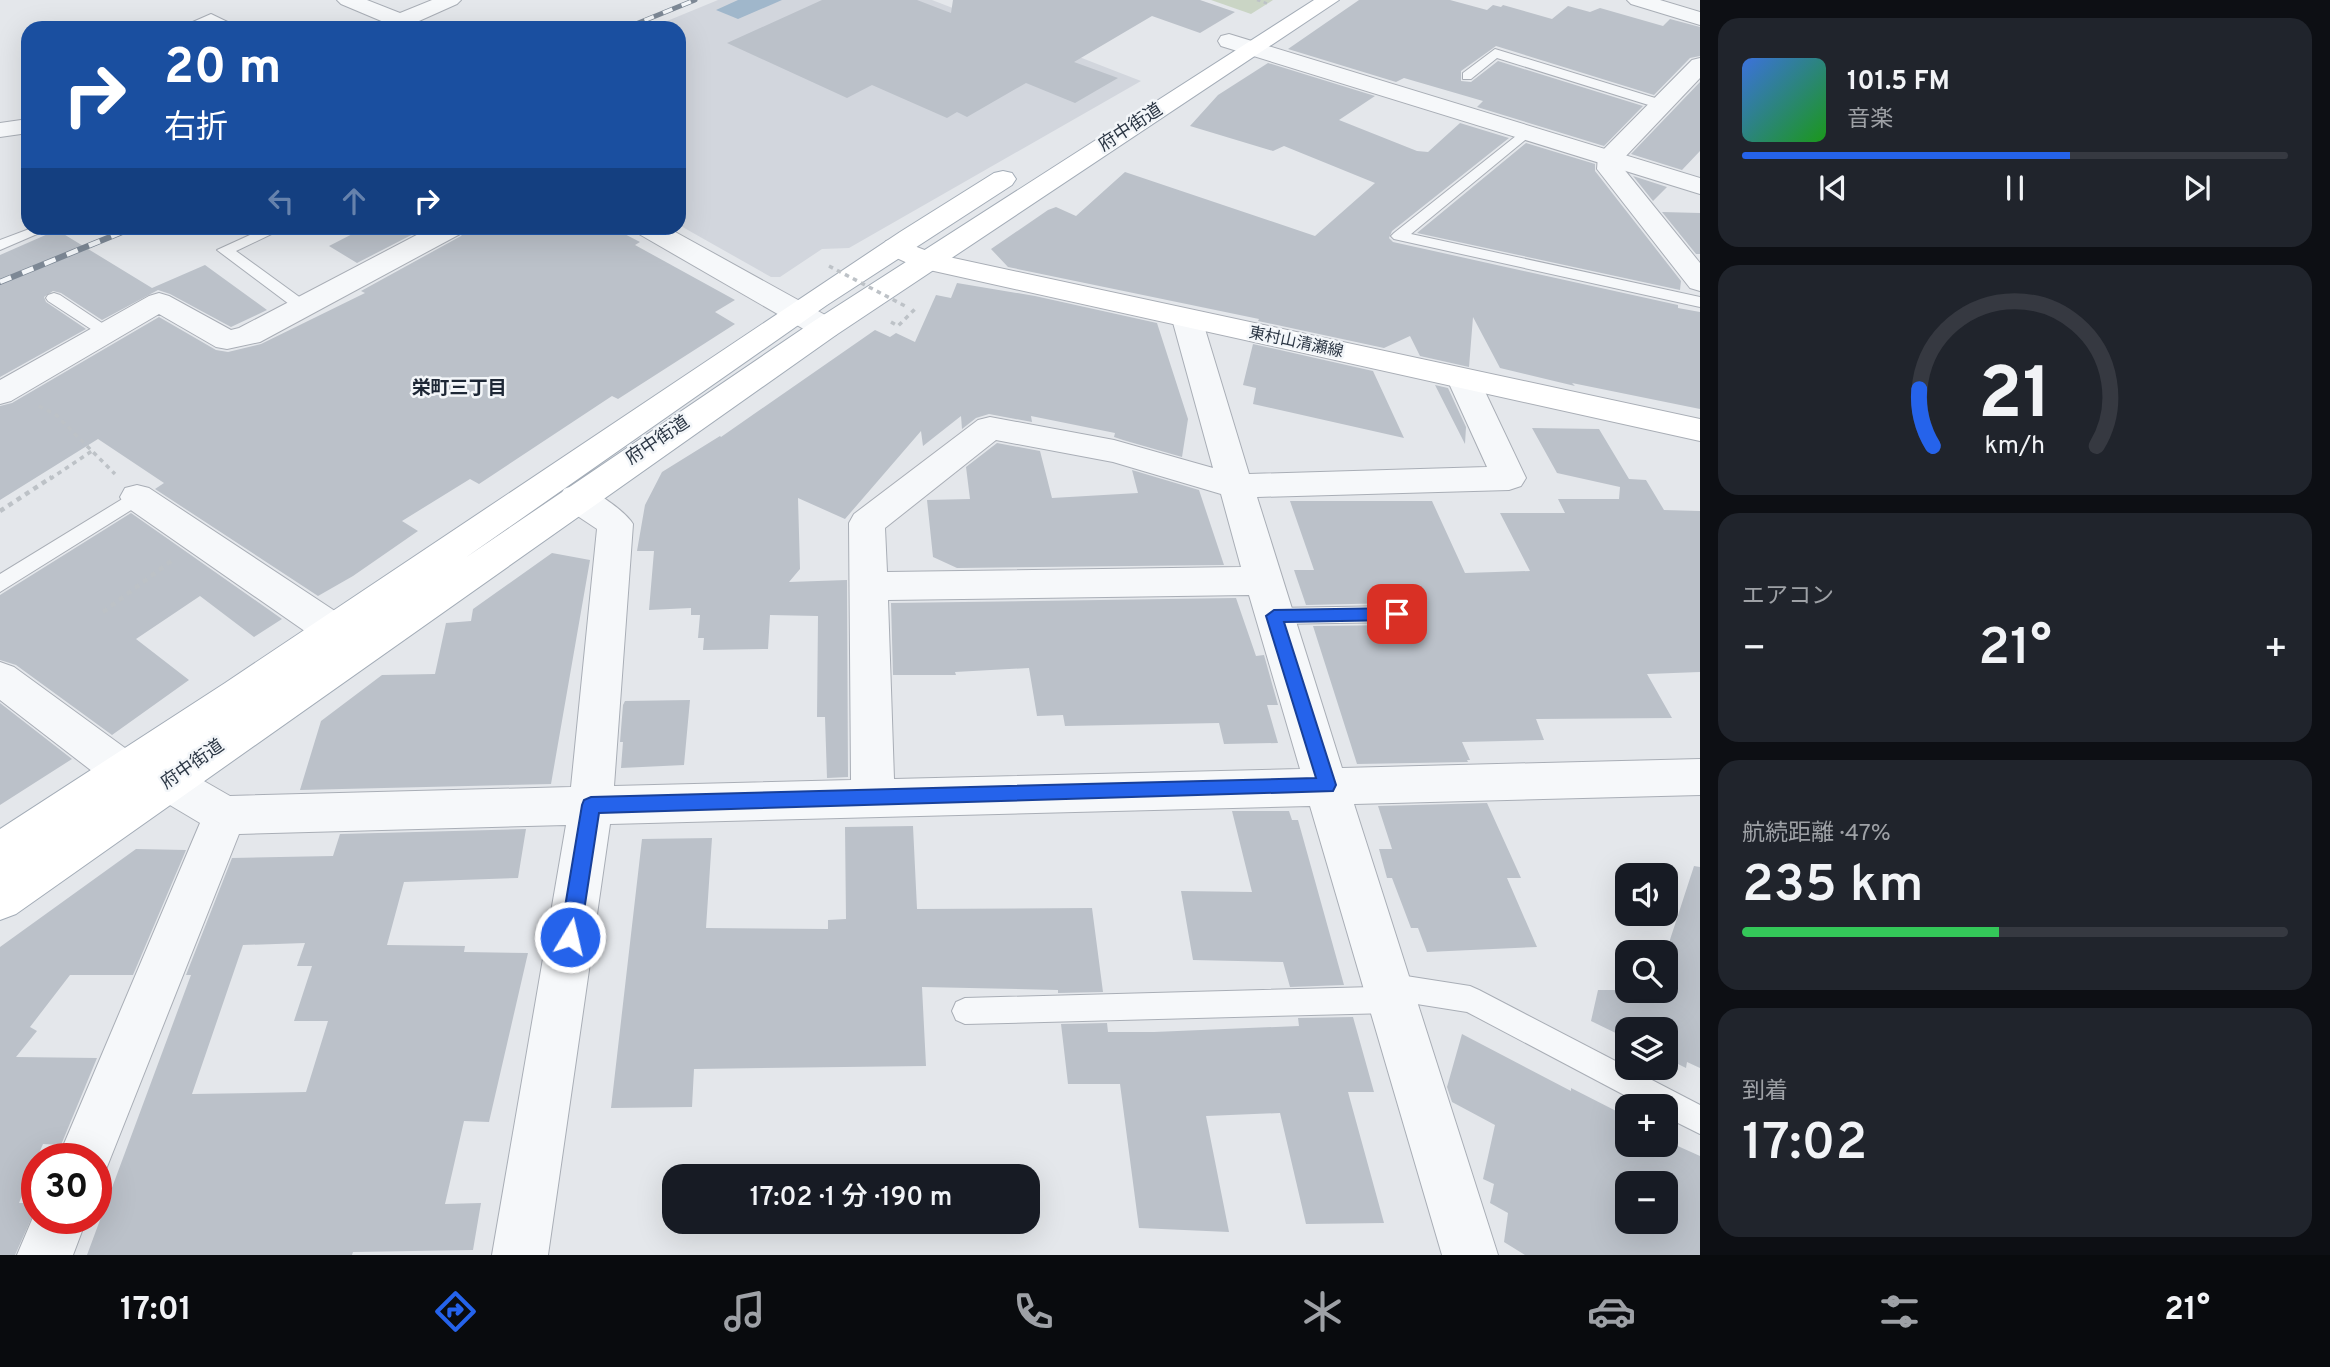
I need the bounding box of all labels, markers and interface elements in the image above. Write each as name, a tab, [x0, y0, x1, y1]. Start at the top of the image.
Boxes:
text: 20 m	[164, 39, 281, 101]
icon: right	[49, 49, 140, 140]
text: 101.5 FM	[1847, 66, 1950, 99]
street label: 府中街道	[1095, 99, 1167, 157]
text: 音楽	[1847, 106, 1893, 135]
text: 右折	[164, 109, 228, 149]
icon: previous	[1814, 169, 1852, 207]
icon: pause	[1996, 169, 2034, 207]
icon: next	[2178, 169, 2216, 207]
icon: left	[262, 182, 300, 220]
icon: ahead	[335, 182, 373, 220]
icon: right	[408, 182, 446, 220]
street label: 東村山清瀬線	[1247, 323, 1345, 363]
text: 21	[1978, 353, 2052, 445]
district label: 栄町三丁目	[411, 377, 507, 401]
street label: 府中街道	[622, 411, 694, 471]
text: km/h	[1985, 431, 2045, 463]
text: エアコン	[1742, 583, 1834, 612]
pin	[1367, 584, 1427, 644]
icon: arrive	[1378, 595, 1416, 633]
text: 21°	[1978, 617, 2052, 683]
text: −	[1742, 626, 1767, 675]
text: +	[2263, 626, 2288, 675]
street label: 府中街道	[157, 735, 229, 795]
text: 航続距離 · 47%	[1742, 820, 1891, 849]
text: 235 km	[1742, 854, 1924, 920]
map controls	[1615, 863, 1678, 1234]
button: sound	[1615, 863, 1678, 926]
position arrow	[533, 900, 607, 974]
button: search	[1615, 940, 1678, 1003]
button: layers	[1615, 1017, 1678, 1080]
text: 到着	[1742, 1078, 1788, 1107]
button: +	[1615, 1094, 1678, 1157]
text: 17:02	[1742, 1112, 1867, 1178]
speed limit sign: 30	[21, 1143, 112, 1234]
button: −	[1615, 1171, 1678, 1234]
text: 17:02 · 1 分 · 190 m	[750, 1182, 952, 1215]
icon: directions	[431, 1287, 480, 1336]
icon: music	[720, 1287, 769, 1336]
icon: phone	[1009, 1287, 1058, 1336]
icon: climate	[1298, 1287, 1347, 1336]
icon: car	[1587, 1287, 1636, 1336]
icon: filters	[1875, 1287, 1924, 1336]
text: 17:01	[120, 1291, 191, 1331]
text: 21°	[2164, 1291, 2210, 1331]

